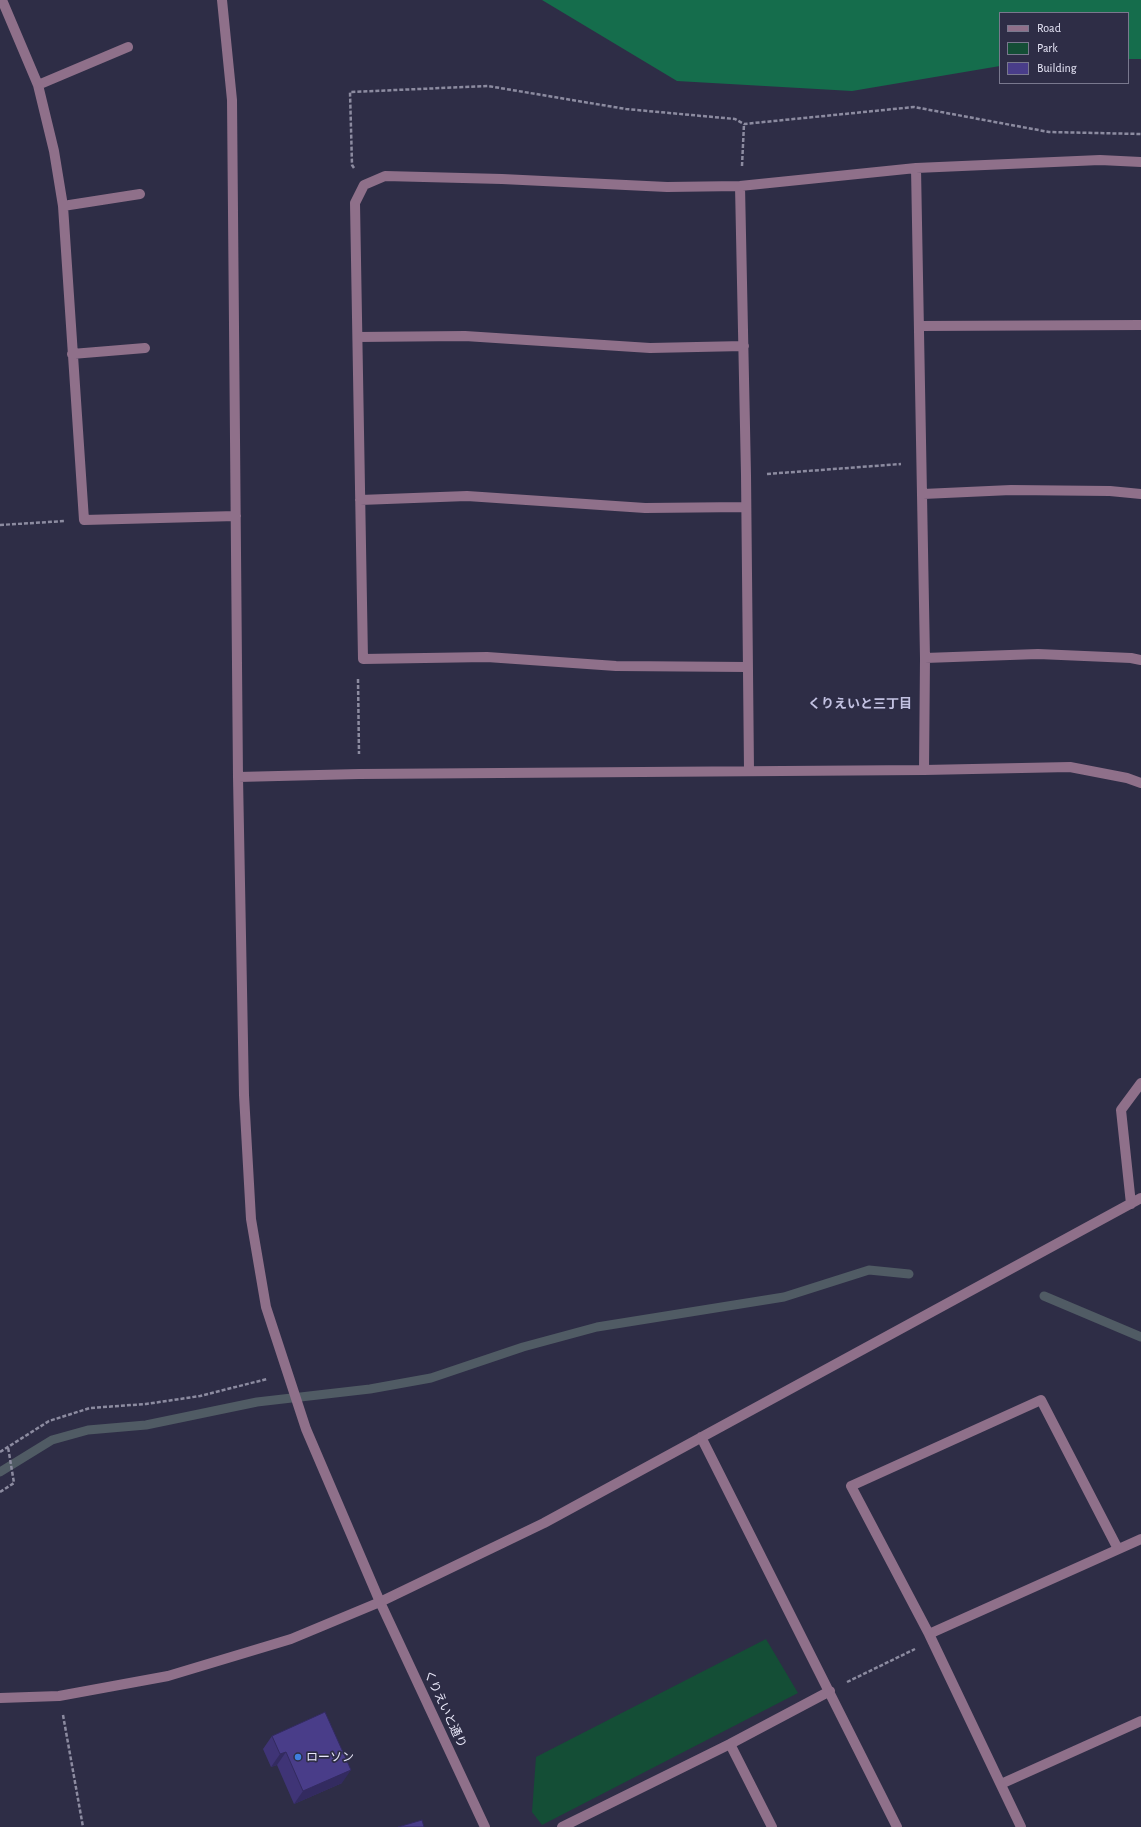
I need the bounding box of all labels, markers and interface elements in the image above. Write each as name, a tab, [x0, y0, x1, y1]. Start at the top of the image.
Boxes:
legend	[999, 12, 1129, 84]
text: Road	[1037, 22, 1061, 34]
text: Park	[1037, 42, 1058, 54]
text: Building	[1037, 62, 1077, 74]
district label: くりえいと三丁目	[808, 696, 912, 712]
street label: くりえいと通り	[421, 1668, 469, 1750]
place label: ローソン	[306, 1750, 354, 1764]
marker: ローソン	[293, 1752, 303, 1762]

